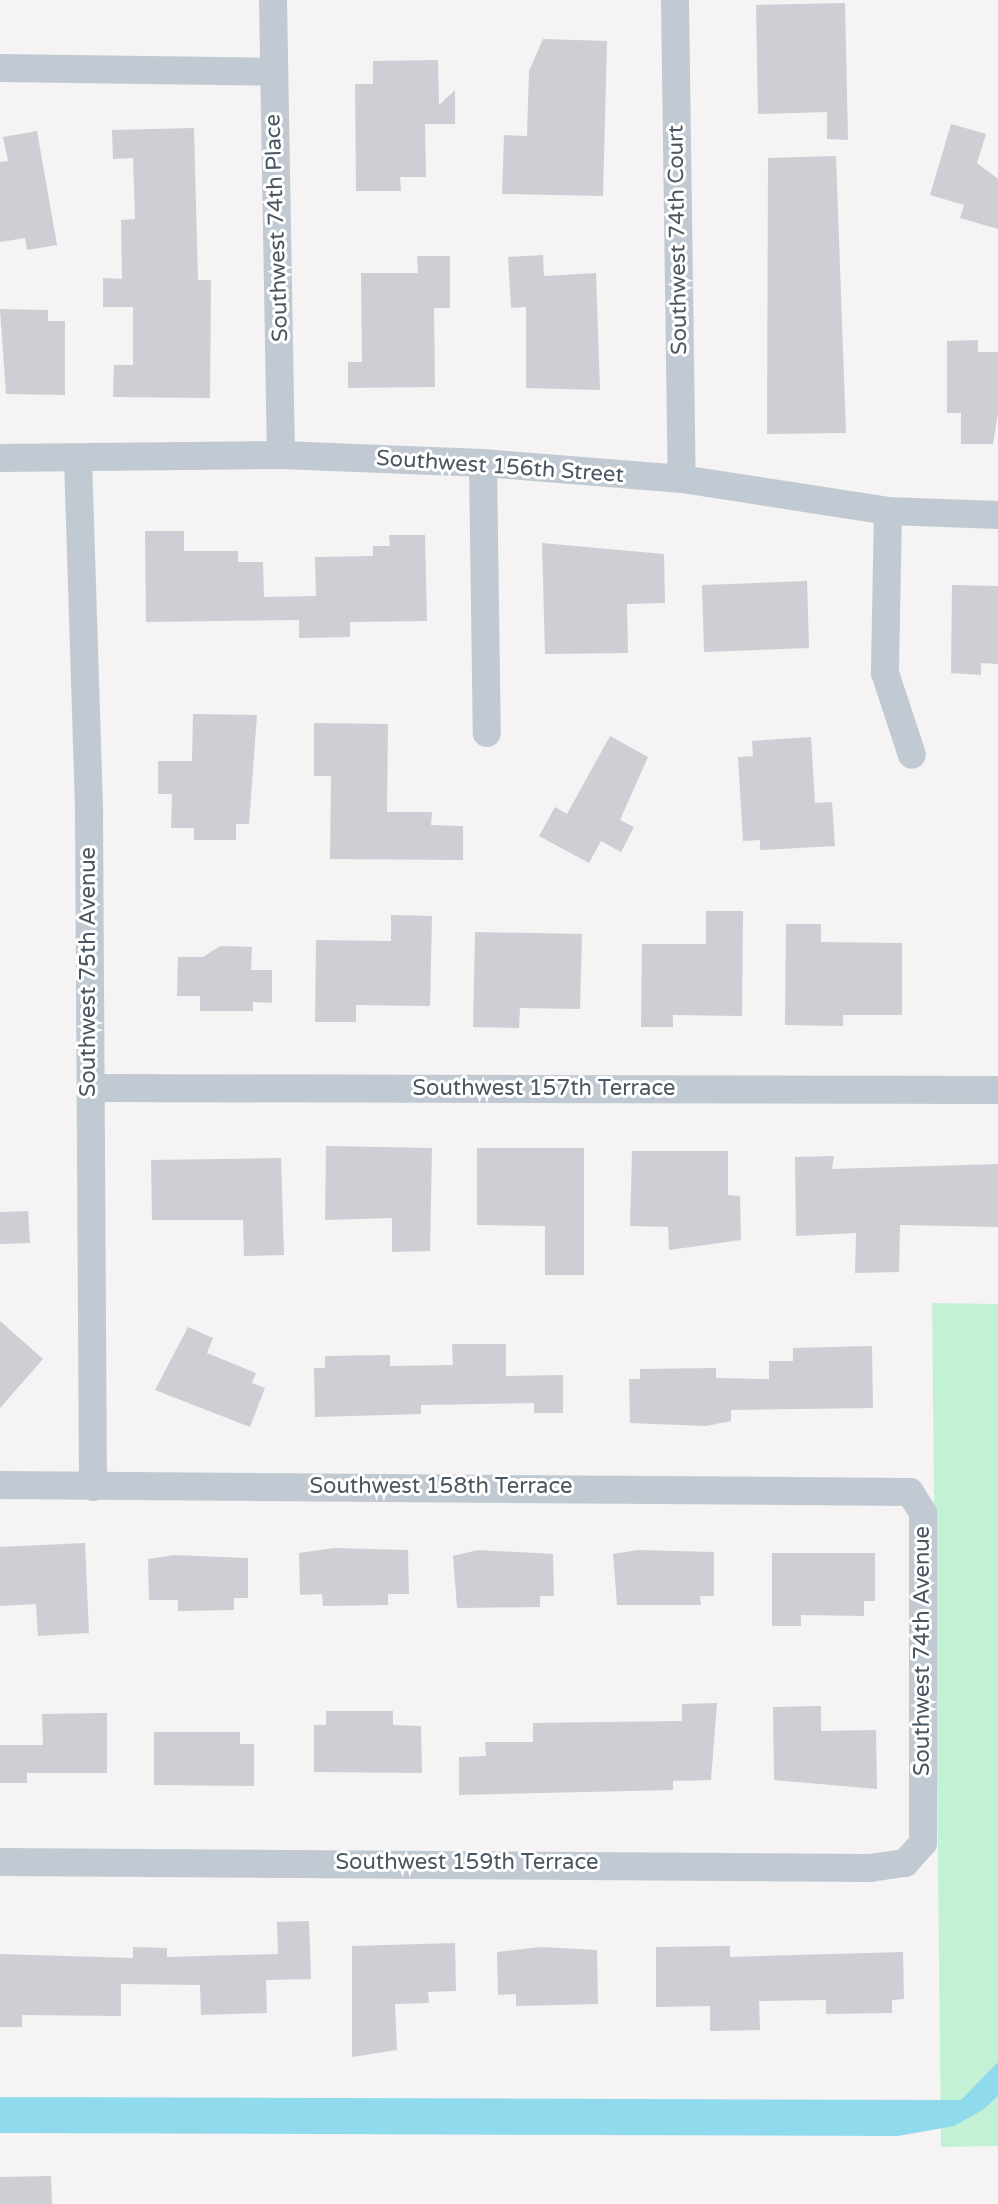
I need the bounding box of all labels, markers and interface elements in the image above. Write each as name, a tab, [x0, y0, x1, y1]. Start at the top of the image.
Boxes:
street label: Southwest 74th Place	[260, 114, 294, 342]
street label: Southwest 74th Court	[663, 125, 693, 355]
street label: Southwest 156th Street	[375, 445, 625, 489]
street label: Southwest 75th Avenue	[76, 847, 102, 1097]
street label: Southwest 157th Terrace	[413, 1076, 675, 1102]
street label: Southwest 158th Terrace	[310, 1474, 572, 1500]
street label: Southwest 74th Avenue	[910, 1526, 936, 1776]
street label: Southwest 159th Terrace	[336, 1850, 598, 1876]

